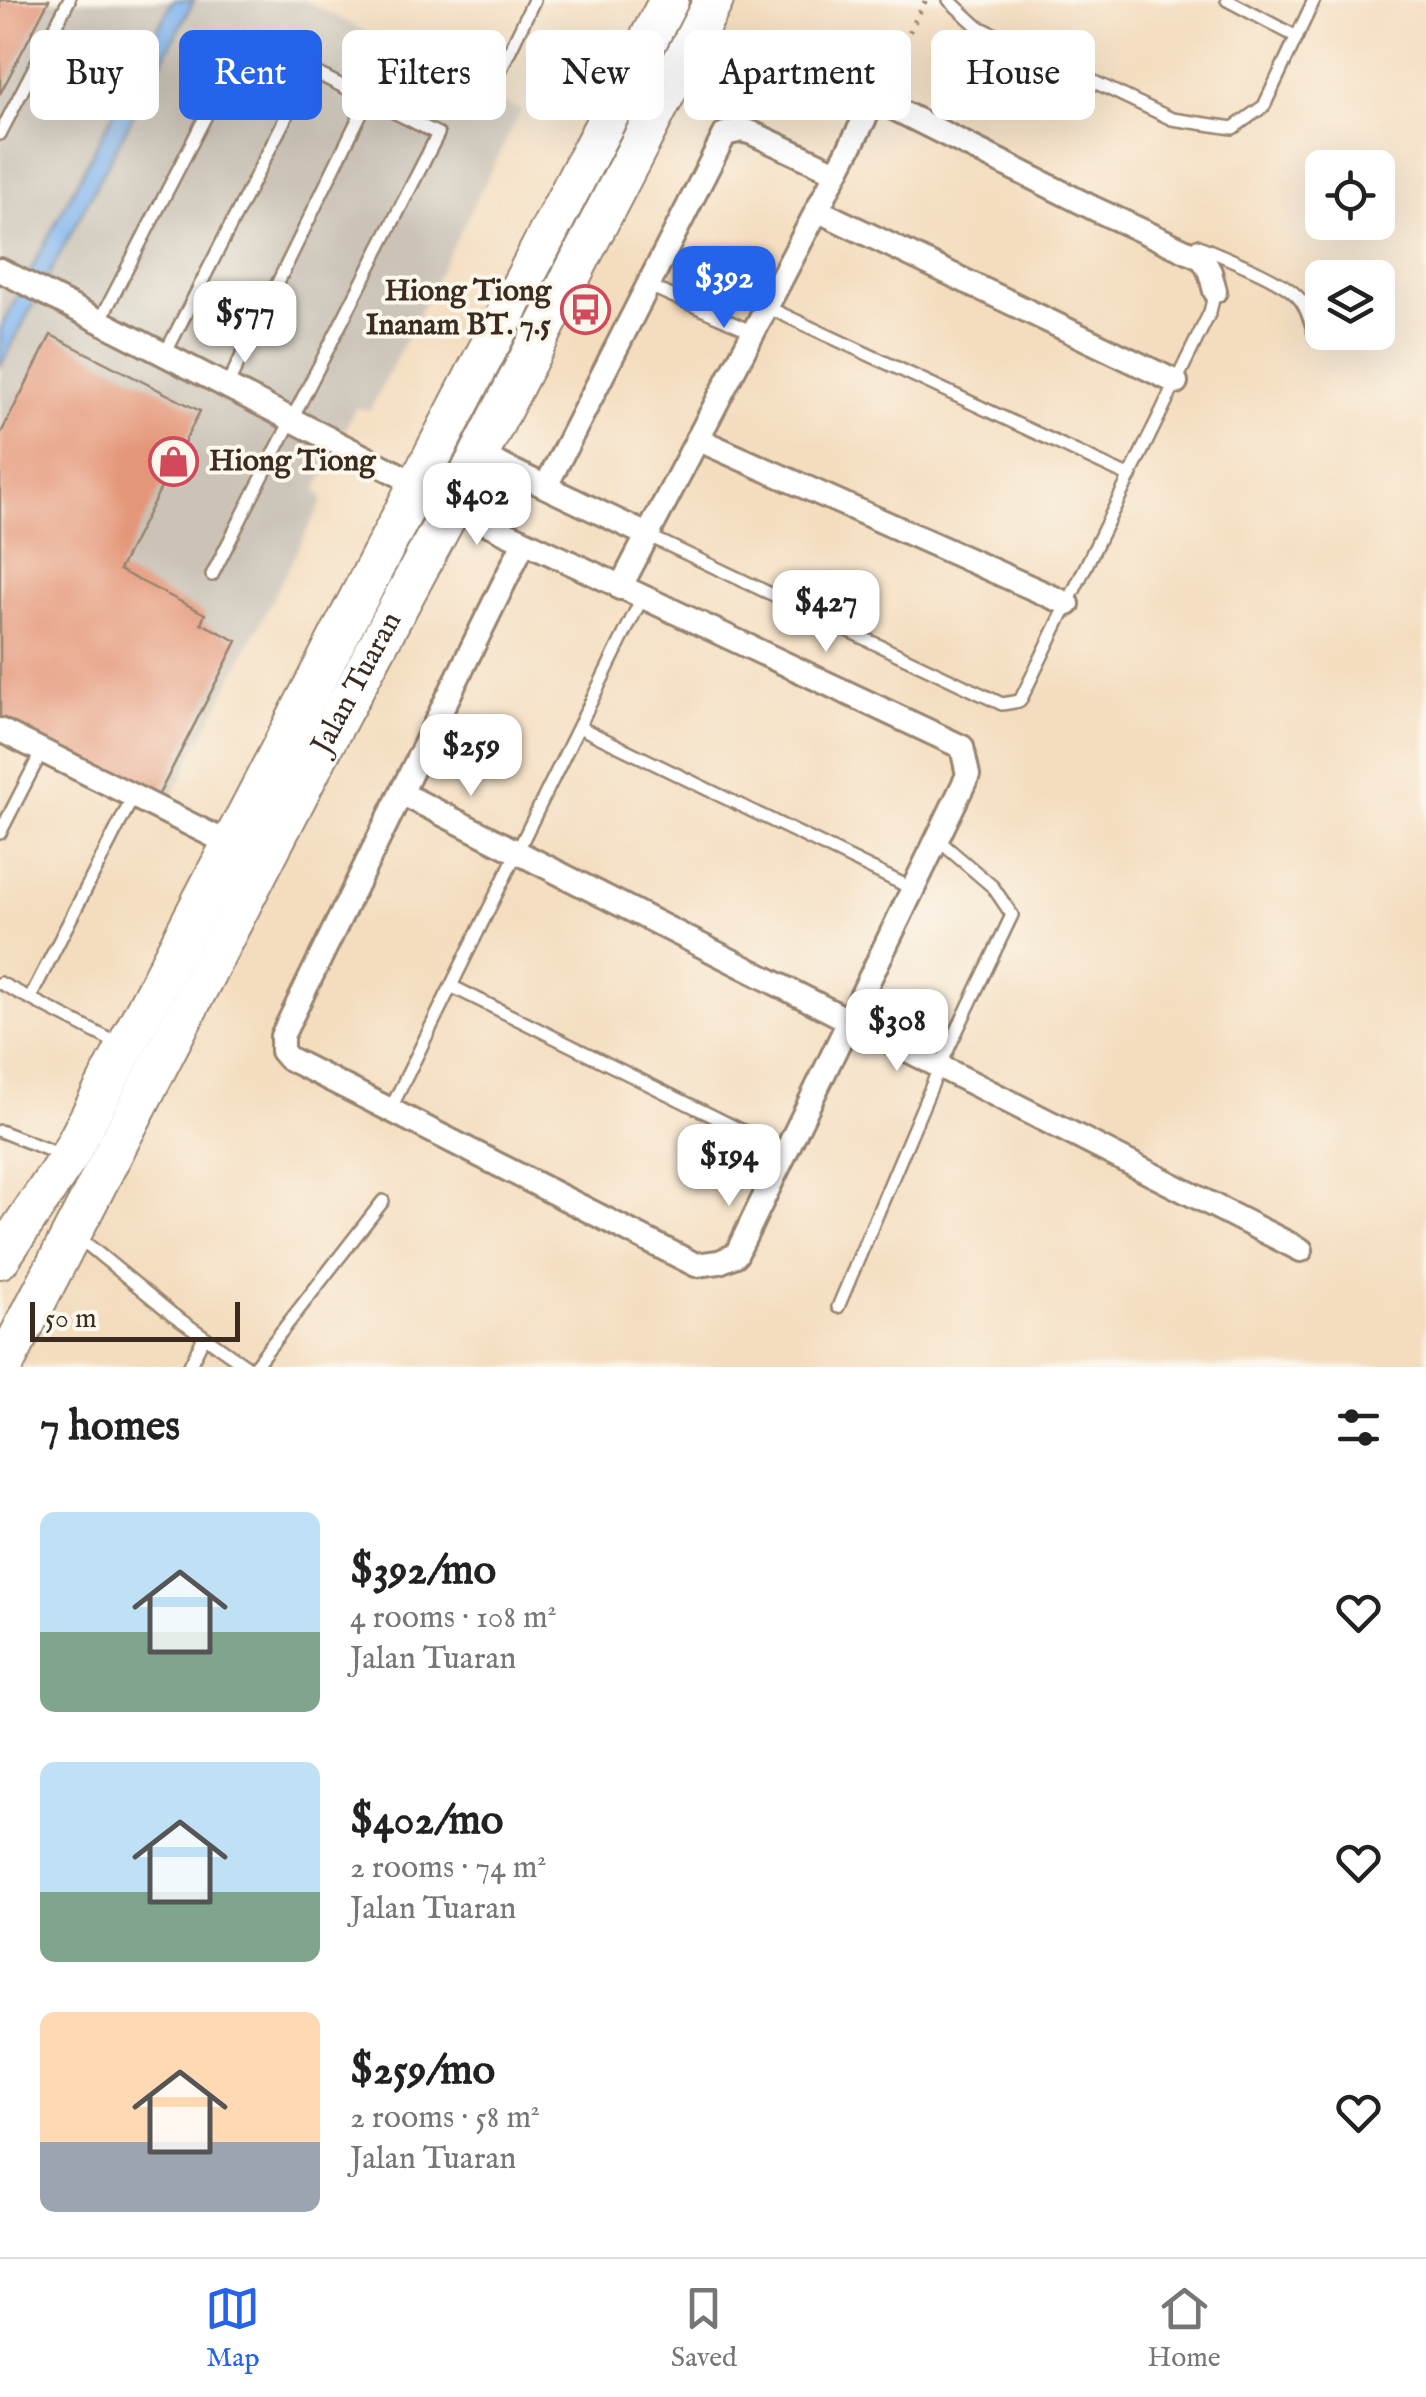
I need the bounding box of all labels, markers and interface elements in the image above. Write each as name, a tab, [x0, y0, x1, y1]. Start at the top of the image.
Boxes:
chip: Buy	[30, 30, 159, 120]
chip: Rent	[179, 30, 322, 120]
chip: Filters	[342, 30, 506, 120]
chip: New	[526, 30, 664, 120]
chip: Apartment	[684, 30, 911, 120]
chip: House	[931, 30, 1095, 120]
map controls	[1305, 150, 1395, 350]
button: locate	[1305, 150, 1395, 240]
pin: $392	[665, 246, 783, 331]
text: $392	[695, 258, 753, 299]
button: layers	[1305, 260, 1395, 350]
place label: Hiong Tiong Inanam BT. 7.5	[366, 273, 553, 345]
pin: $577	[186, 281, 304, 366]
bus stop icon: Hiong Tiong Inanam BT. 7.5	[560, 283, 612, 335]
text: $577	[215, 293, 275, 334]
shop icon: Hiong Tiong	[148, 436, 200, 488]
place label: Hiong Tiong	[209, 443, 377, 481]
pin: $402	[418, 463, 536, 548]
text: $402	[445, 475, 509, 516]
pin: $427	[767, 570, 885, 655]
text: $427	[794, 582, 858, 623]
street label: Jalan Tuaran	[302, 606, 411, 764]
pin: $259	[412, 714, 530, 799]
text: $259	[442, 726, 500, 767]
pin: $308	[838, 989, 956, 1074]
text: $308	[868, 1001, 926, 1042]
pin: $194	[670, 1124, 788, 1209]
text: $194	[699, 1136, 759, 1177]
scale bar	[30, 1297, 240, 1342]
text: 50 m	[45, 1302, 97, 1337]
icon: filters	[1331, 1400, 1386, 1455]
text: 7 homes	[40, 1401, 180, 1454]
text: $392/mo	[350, 1545, 496, 1598]
icon: home	[120, 1552, 240, 1672]
icon: heart	[1331, 1585, 1386, 1640]
text: 4 rooms · 108 m²	[350, 1598, 557, 1639]
text: Jalan Tuaran	[350, 1639, 516, 1680]
text: $402/mo	[350, 1795, 503, 1848]
icon: home	[120, 1802, 240, 1922]
icon: heart	[1331, 1835, 1386, 1890]
text: 2 rooms · 74 m²	[350, 1848, 546, 1889]
text: Jalan Tuaran	[350, 1889, 516, 1930]
text: $259/mo	[350, 2045, 495, 2098]
icon: home	[120, 2052, 240, 2172]
icon: heart	[1331, 2085, 1386, 2140]
text: 2 rooms · 58 m²	[350, 2098, 540, 2139]
text: Jalan Tuaran	[350, 2139, 516, 2180]
tab: Map	[205, 2281, 260, 2376]
tab: Saved	[671, 2281, 737, 2376]
tab: Home	[1148, 2281, 1221, 2376]

